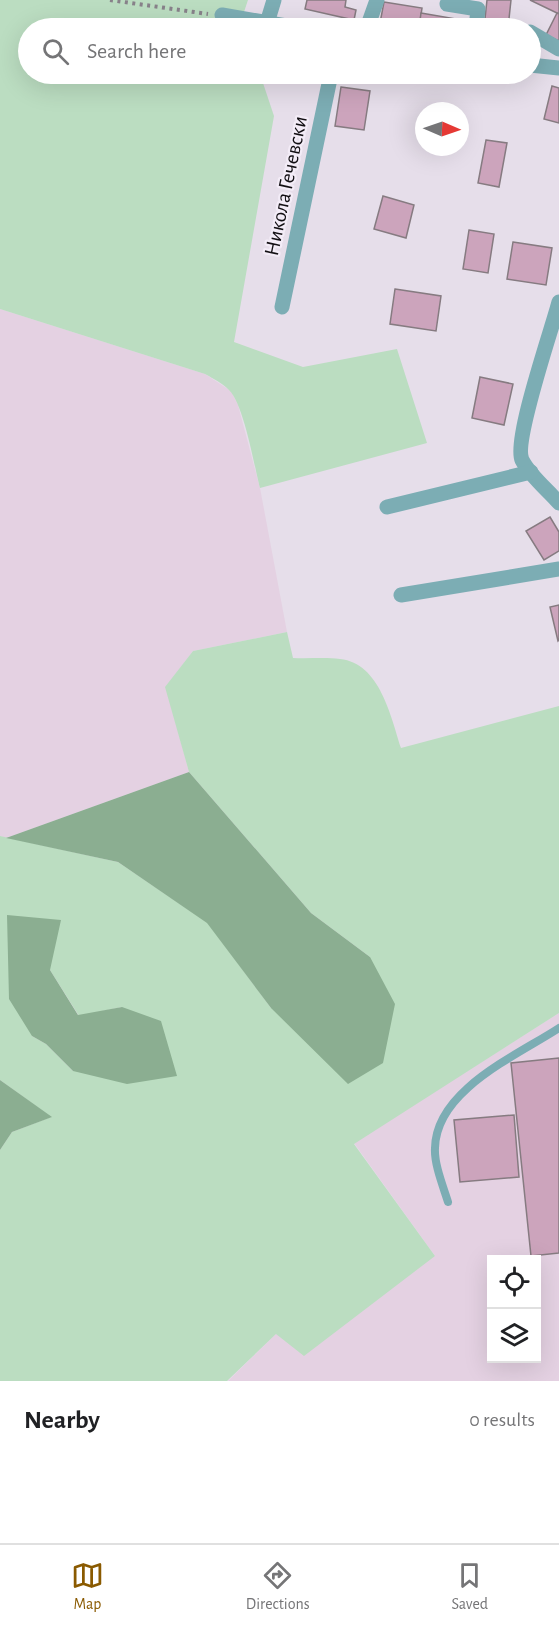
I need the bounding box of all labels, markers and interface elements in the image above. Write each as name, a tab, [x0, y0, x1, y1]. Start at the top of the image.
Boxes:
search box	[18, 18, 541, 84]
icon: search	[39, 35, 72, 68]
text: Search here	[87, 40, 186, 62]
north arrow	[415, 102, 469, 156]
street label: Никола Гечевски	[261, 114, 311, 258]
map controls	[487, 1255, 541, 1363]
button: locate	[487, 1255, 541, 1309]
button: layers	[487, 1309, 541, 1363]
text: Nearby	[24, 1407, 100, 1433]
text: 0 results	[469, 1410, 535, 1430]
tab: Map	[71, 1559, 104, 1614]
tab: Directions	[246, 1559, 310, 1614]
tab: Saved	[451, 1559, 488, 1614]

